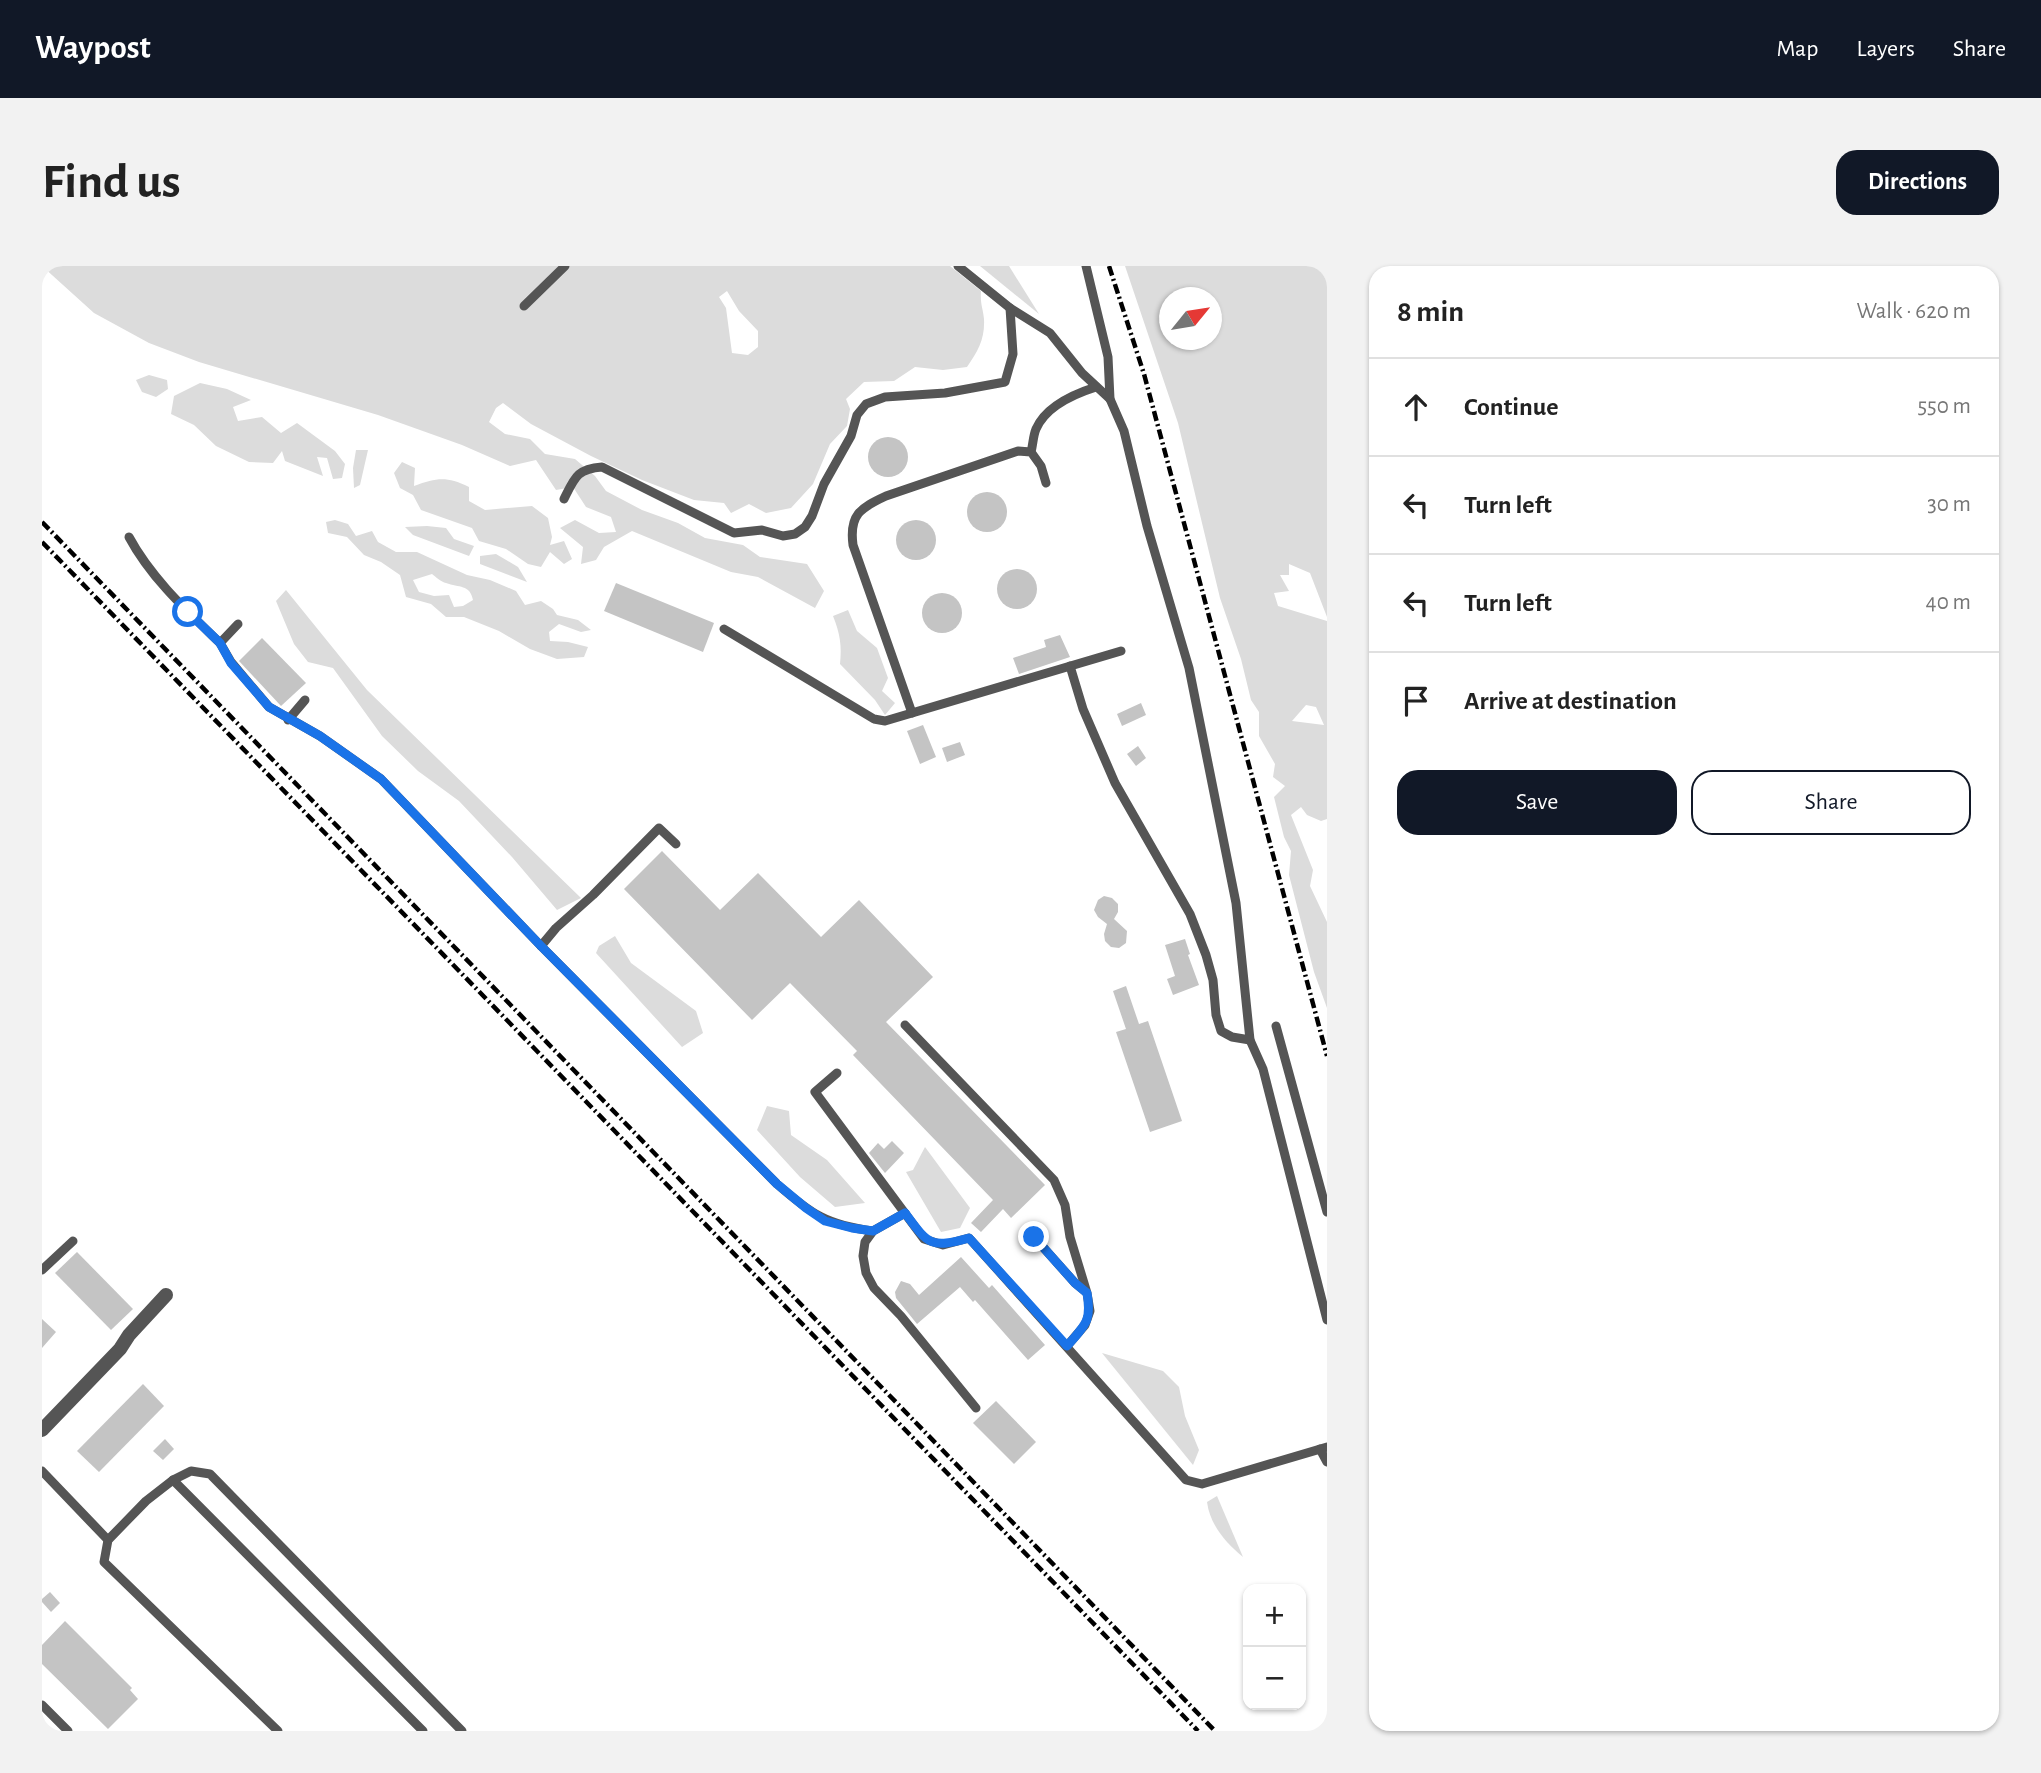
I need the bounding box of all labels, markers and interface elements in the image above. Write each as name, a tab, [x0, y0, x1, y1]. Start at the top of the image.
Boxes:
text: Waypost	[35, 32, 151, 65]
text: Map	[1776, 37, 1818, 61]
text: Layers	[1856, 37, 1915, 61]
text: Share	[1953, 37, 2006, 61]
button: Directions	[1836, 150, 1999, 215]
text: Find us	[42, 158, 181, 207]
north arrow	[1159, 287, 1222, 350]
text: 8 min	[1397, 297, 1464, 327]
text: Walk · 620 m	[1856, 300, 1971, 323]
icon: ahead	[1397, 388, 1435, 426]
text: Continue	[1464, 394, 1559, 420]
text: 550 m	[1917, 395, 1971, 418]
icon: left	[1397, 486, 1435, 524]
text: Turn left	[1464, 492, 1552, 518]
text: 30 m	[1927, 493, 1971, 516]
icon: left	[1397, 584, 1435, 622]
text: Turn left	[1464, 590, 1552, 616]
text: 40 m	[1926, 591, 1971, 614]
route start	[172, 596, 203, 627]
icon: arrive	[1397, 682, 1435, 720]
text: Arrive at destination	[1464, 688, 1677, 714]
button: Save	[1397, 770, 1677, 835]
button: Share	[1691, 770, 1971, 835]
route end	[1018, 1221, 1049, 1252]
map controls	[1243, 1584, 1306, 1710]
button: +	[1243, 1584, 1306, 1647]
button: −	[1243, 1647, 1306, 1710]

